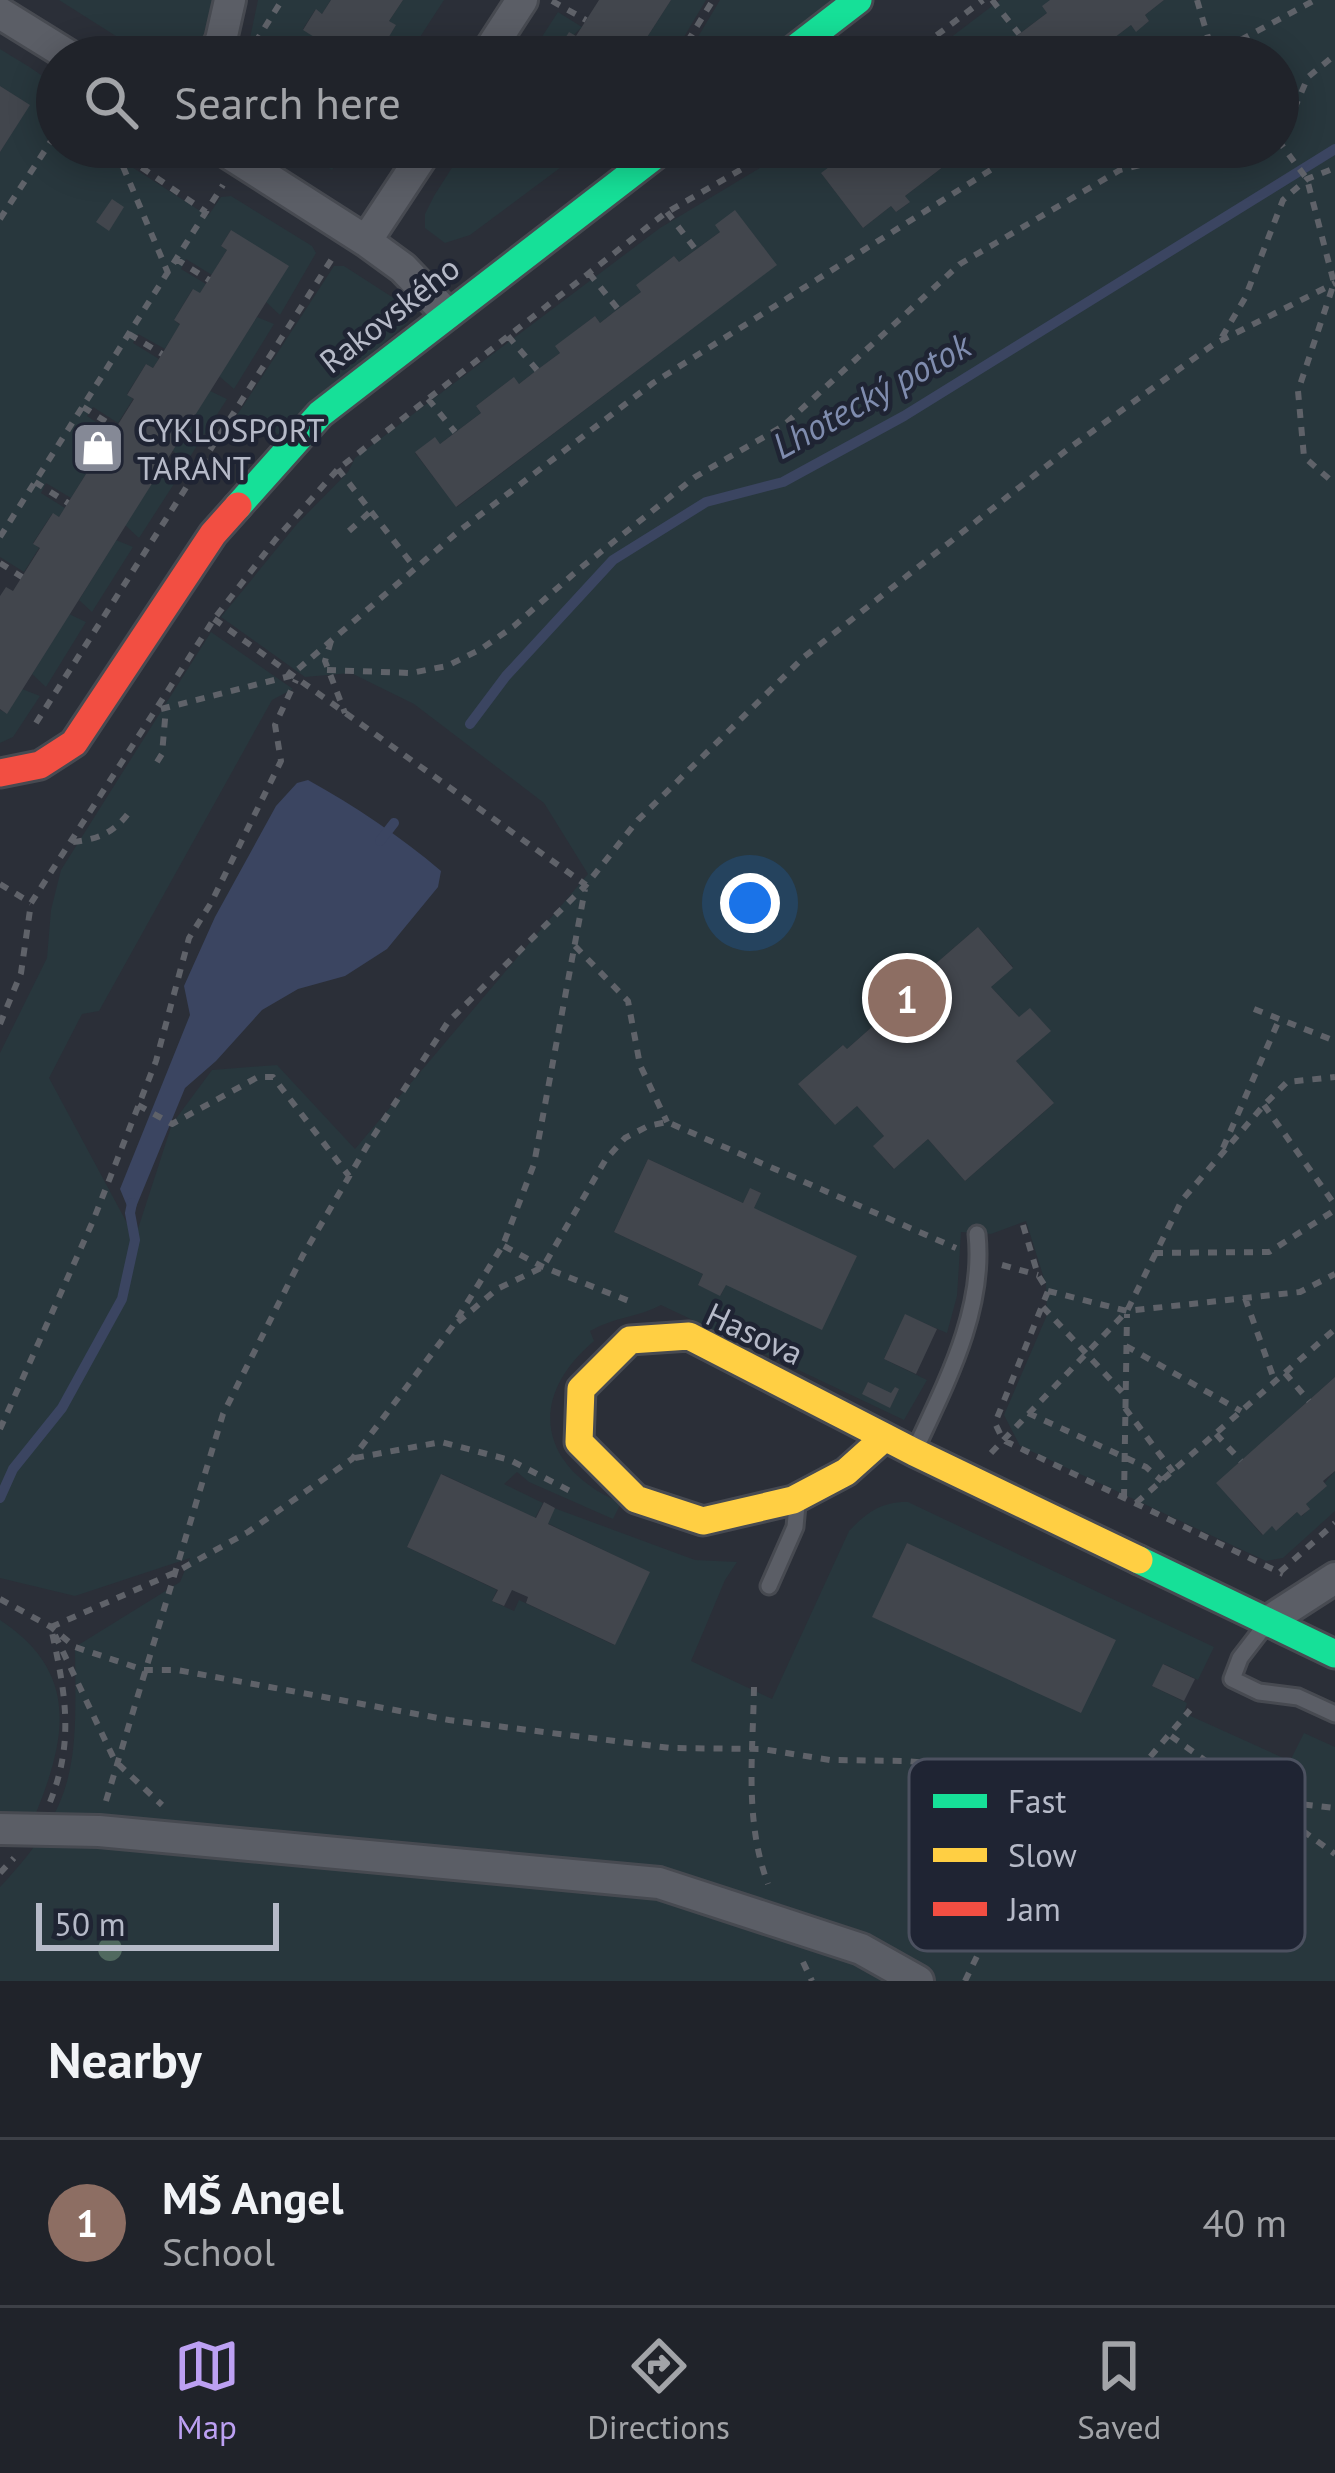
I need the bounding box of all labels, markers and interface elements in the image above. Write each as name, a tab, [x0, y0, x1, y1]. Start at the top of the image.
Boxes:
search box	[36, 36, 1299, 168]
icon: search	[78, 69, 144, 135]
text: Search here	[174, 73, 401, 131]
street label: Rakovského	[310, 246, 468, 382]
water label: Lhotecký potok	[763, 320, 980, 469]
place label: CYKLOSPORT TARANT	[137, 408, 325, 489]
shop icon: CYKLOSPORT TARANT	[70, 420, 126, 476]
your location	[720, 873, 780, 933]
pin: 1	[868, 953, 946, 1043]
street label: Hasova	[700, 1292, 810, 1374]
legend	[909, 1759, 1305, 1951]
text: Fast	[1008, 1779, 1067, 1822]
text: Slow	[1008, 1833, 1077, 1876]
text: Jam	[1006, 1887, 1061, 1930]
scale bar	[36, 1897, 279, 1950]
text: 50 m	[54, 1902, 126, 1945]
text: Nearby	[48, 2026, 202, 2092]
text: MŠ Angel	[162, 2168, 343, 2226]
text: 1	[76, 2197, 98, 2248]
text: 40 m	[1202, 2197, 1287, 2248]
text: School	[162, 2226, 275, 2277]
tab: Map	[174, 2333, 240, 2448]
tab: Directions	[587, 2333, 730, 2448]
tab: Saved	[1077, 2333, 1161, 2448]

